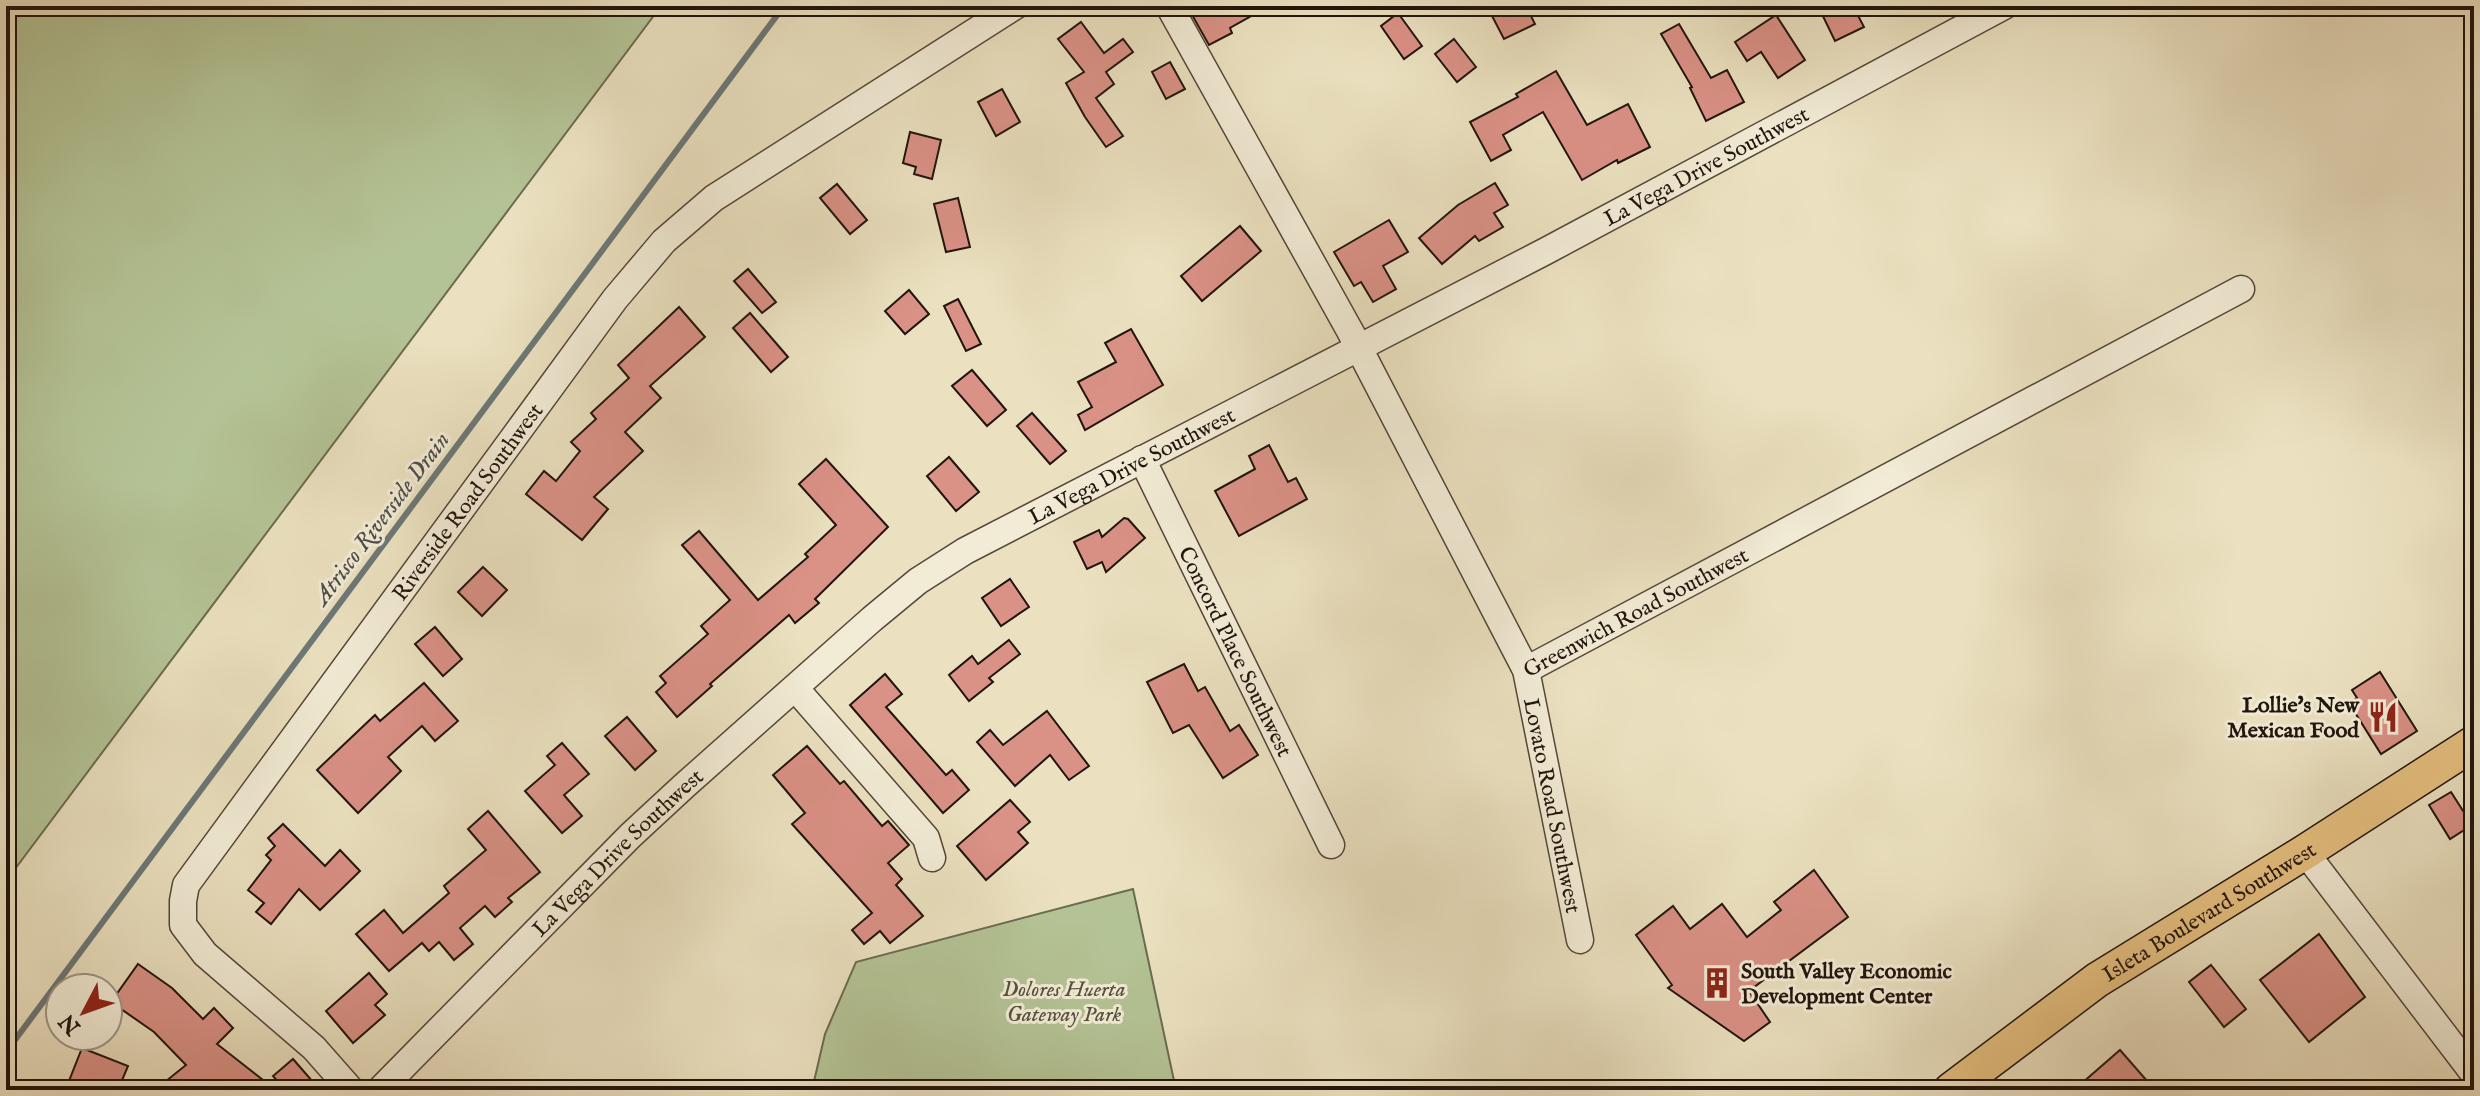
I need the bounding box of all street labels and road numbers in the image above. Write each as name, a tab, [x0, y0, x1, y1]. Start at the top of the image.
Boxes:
street label: La Vega Drive Southwest	[1599, 101, 1815, 234]
street label: Riverside Road Southwest	[387, 398, 550, 607]
street label: La Vega Drive Southwest	[1024, 402, 1241, 532]
street label: Concord Place Southwest	[1171, 542, 1298, 762]
street label: Greenwich Road Southwest	[1519, 542, 1754, 685]
street label: Lovato Road Southwest	[1516, 696, 1586, 916]
street label: La Vega Drive Southwest	[527, 763, 710, 943]
street label: Isleta Boulevard Southwest	[2098, 836, 2322, 989]

